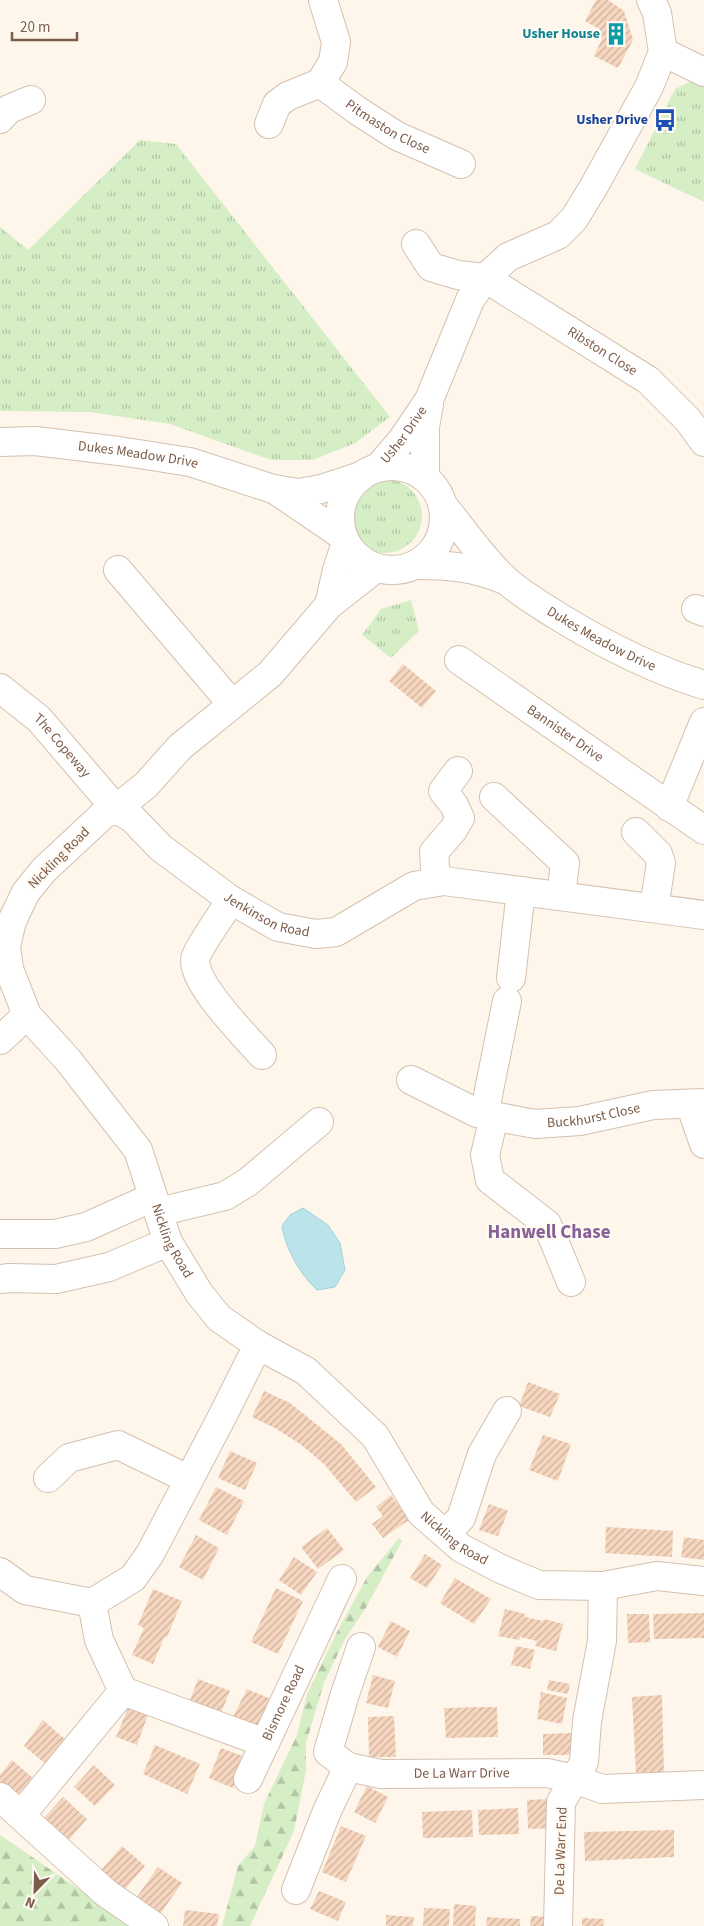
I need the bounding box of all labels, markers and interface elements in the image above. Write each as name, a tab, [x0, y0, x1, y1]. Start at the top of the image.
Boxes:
scale bar	[12, 10, 78, 42]
text: 20 m	[20, 17, 50, 38]
building icon: Usher House	[603, 21, 629, 47]
place label: Usher House	[522, 24, 600, 44]
street label: Pitmaston Close	[341, 95, 433, 159]
bus stop icon: Usher Drive	[652, 107, 678, 133]
place label: Usher Drive	[576, 110, 648, 130]
street label: Ribston Close	[563, 322, 641, 381]
street label: Usher Drive	[376, 402, 432, 468]
street label: Dukes Meadow Drive	[77, 436, 201, 474]
street label: Dukes Meadow Drive	[543, 602, 659, 676]
street label: Bannister Drive	[523, 700, 607, 767]
street label: The Copeway	[29, 709, 95, 783]
street label: Nickling Road	[24, 823, 94, 893]
street label: Jenkinson Road	[219, 888, 311, 943]
street label: Buckhurst Close	[546, 1098, 642, 1133]
street label: Nickling Road	[146, 1201, 198, 1282]
district label: Hanwell Chase	[488, 1219, 611, 1246]
street label: Nickling Road	[416, 1507, 492, 1570]
street label: Bismore Road	[257, 1662, 310, 1744]
street label: De La Warr Drive	[414, 1763, 510, 1784]
street label: De La Warr End	[549, 1807, 573, 1895]
north arrow	[10, 1866, 60, 1916]
text: N	[22, 1891, 39, 1913]

